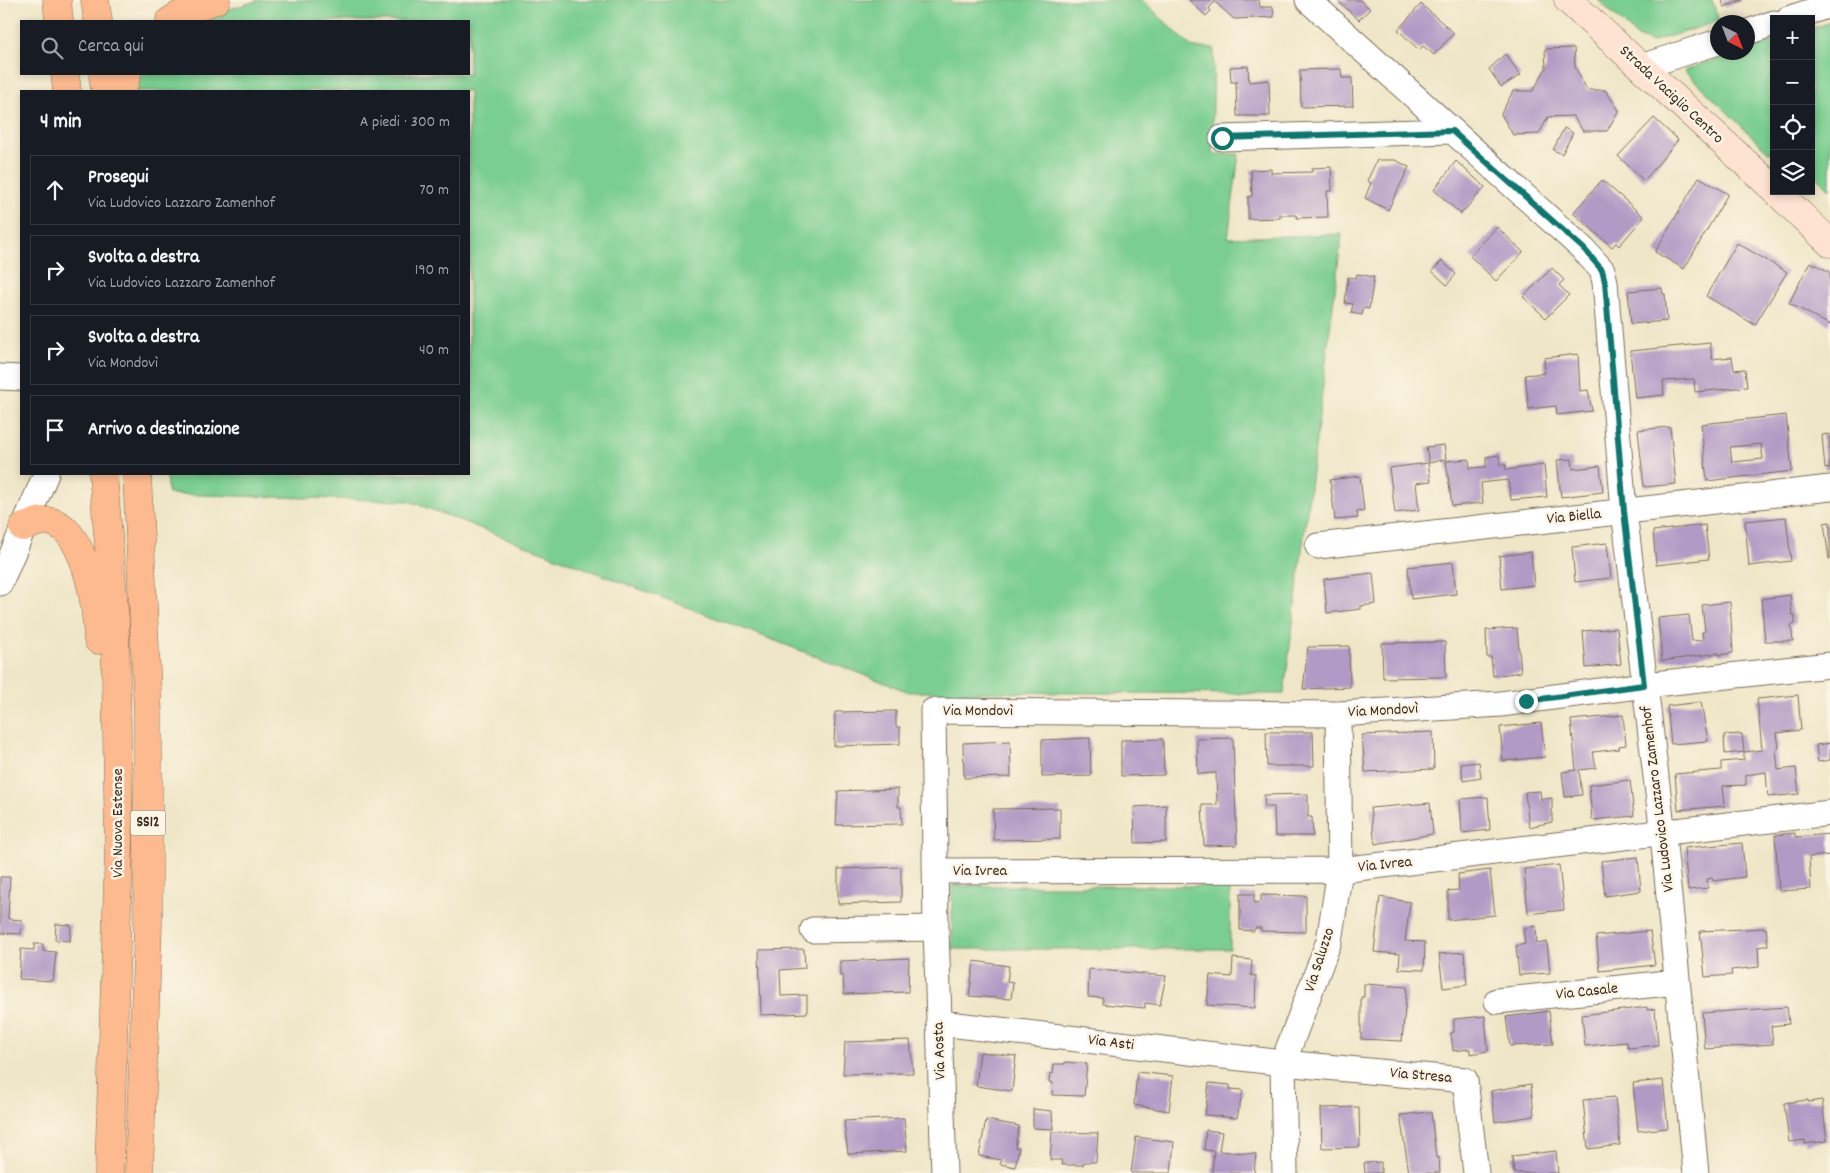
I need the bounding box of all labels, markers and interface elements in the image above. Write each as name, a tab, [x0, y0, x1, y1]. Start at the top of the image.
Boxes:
north arrow	[1710, 15, 1755, 60]
map controls	[1770, 15, 1815, 195]
button: +	[1770, 15, 1815, 60]
search box	[20, 20, 470, 75]
icon: search	[38, 34, 66, 62]
text: Cerca qui	[78, 34, 144, 61]
street label: Strada Vaciglio Centro	[1614, 40, 1728, 150]
button: −	[1770, 60, 1815, 105]
button: locate	[1770, 105, 1815, 150]
text: 4 min	[40, 108, 82, 138]
text: A piedi · 300 m	[360, 111, 450, 134]
route start	[1211, 127, 1234, 150]
button: layers	[1770, 150, 1815, 195]
text: Prosegui	[88, 165, 148, 192]
icon: ahead	[41, 176, 69, 204]
text: 70 m	[419, 179, 449, 202]
text: Via Ludovico Lazzaro Zamenhof	[88, 192, 275, 215]
text: Svolta a destra	[88, 245, 199, 272]
icon: right	[41, 256, 69, 284]
text: 190 m	[415, 259, 449, 282]
text: Via Ludovico Lazzaro Zamenhof	[88, 272, 275, 295]
text: Svolta a destra	[88, 325, 199, 352]
icon: right	[41, 336, 69, 364]
text: 40 m	[419, 339, 449, 362]
text: Via Mondovì	[88, 352, 158, 375]
icon: arrive	[41, 416, 69, 444]
text: Arrivo a destinazione	[88, 417, 240, 444]
street label: Via Biella	[1546, 503, 1603, 531]
route end	[1515, 690, 1538, 713]
street label: Via Mondovì	[1347, 698, 1419, 724]
street label: Via Mondovì	[943, 700, 1013, 723]
street label: Via Ludovico Lazzaro Zamenhof	[1635, 704, 1681, 893]
street label: Via Nuova Estense	[107, 768, 130, 878]
road number: SS12	[130, 810, 166, 836]
street label: Via Ivrea	[1357, 851, 1413, 879]
street label: Via Ivrea	[953, 860, 1007, 883]
street label: Via Saluzzo	[1299, 925, 1341, 995]
street label: Via Casale	[1555, 977, 1619, 1007]
street label: Via Aosta	[927, 1021, 953, 1080]
street label: Via Asti	[1087, 1029, 1135, 1057]
street label: Via Stresa	[1389, 1062, 1453, 1090]

